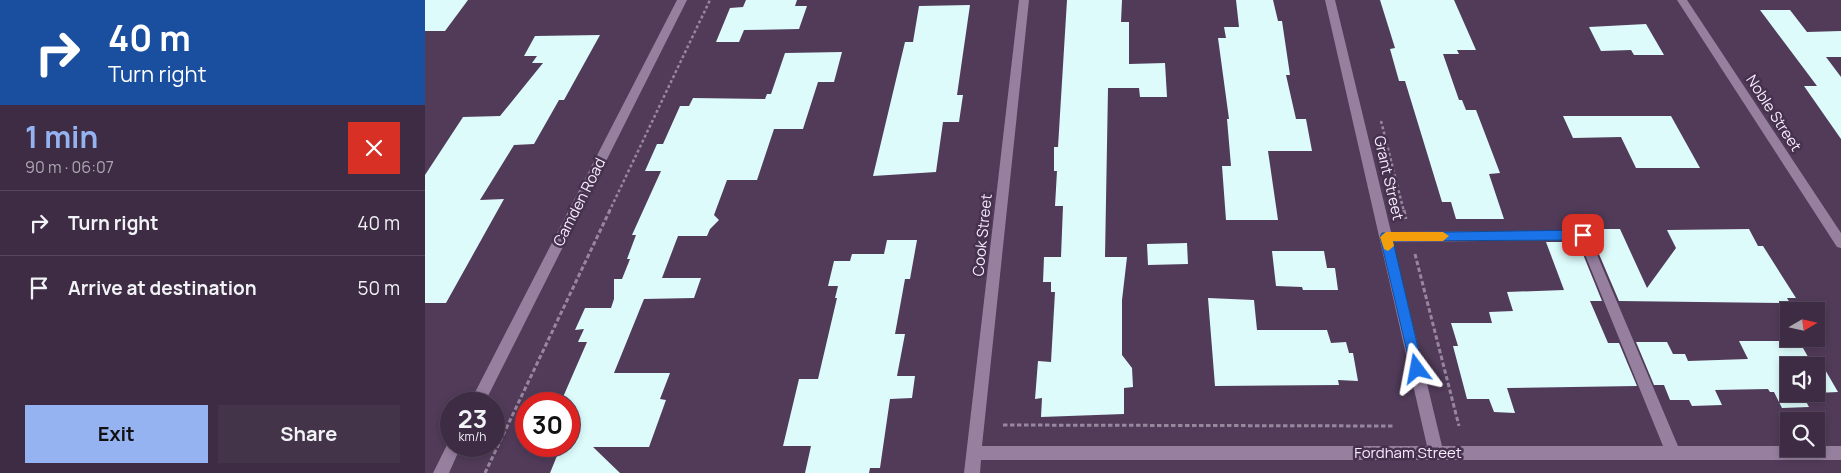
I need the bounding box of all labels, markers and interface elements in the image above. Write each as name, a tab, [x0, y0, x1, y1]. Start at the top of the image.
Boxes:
text: 40 m	[108, 14, 191, 62]
icon: right	[25, 20, 90, 85]
text: Turn right	[108, 59, 206, 89]
street label: Noble Street	[1741, 71, 1807, 155]
text: 1 min	[25, 116, 98, 157]
button: close	[348, 122, 400, 174]
street label: Grant Street	[1369, 134, 1409, 222]
street label: Camden Road	[548, 154, 610, 250]
text: 90 m · 06:07	[25, 156, 114, 178]
street label: Cook Street	[967, 193, 997, 277]
icon: right	[25, 209, 53, 237]
text: Turn right	[68, 210, 158, 236]
text: 40 m	[357, 210, 400, 236]
pin	[1562, 214, 1604, 256]
icon: arrive	[1569, 221, 1597, 249]
icon: arrive	[25, 274, 53, 302]
text: Arrive at destination	[68, 275, 257, 301]
text: 50 m	[358, 275, 400, 301]
north arrow	[1780, 302, 1825, 348]
map controls	[1780, 302, 1825, 457]
position arrow	[1390, 342, 1442, 394]
button: sound	[1780, 357, 1825, 402]
speed limit sign: 30	[515, 392, 580, 457]
text: 23	[458, 401, 487, 436]
button: Exit	[25, 405, 208, 463]
button: Share	[218, 405, 400, 463]
button: search	[1780, 412, 1825, 457]
text: km/h	[459, 428, 486, 445]
street label: Fordham Street	[1354, 442, 1462, 463]

